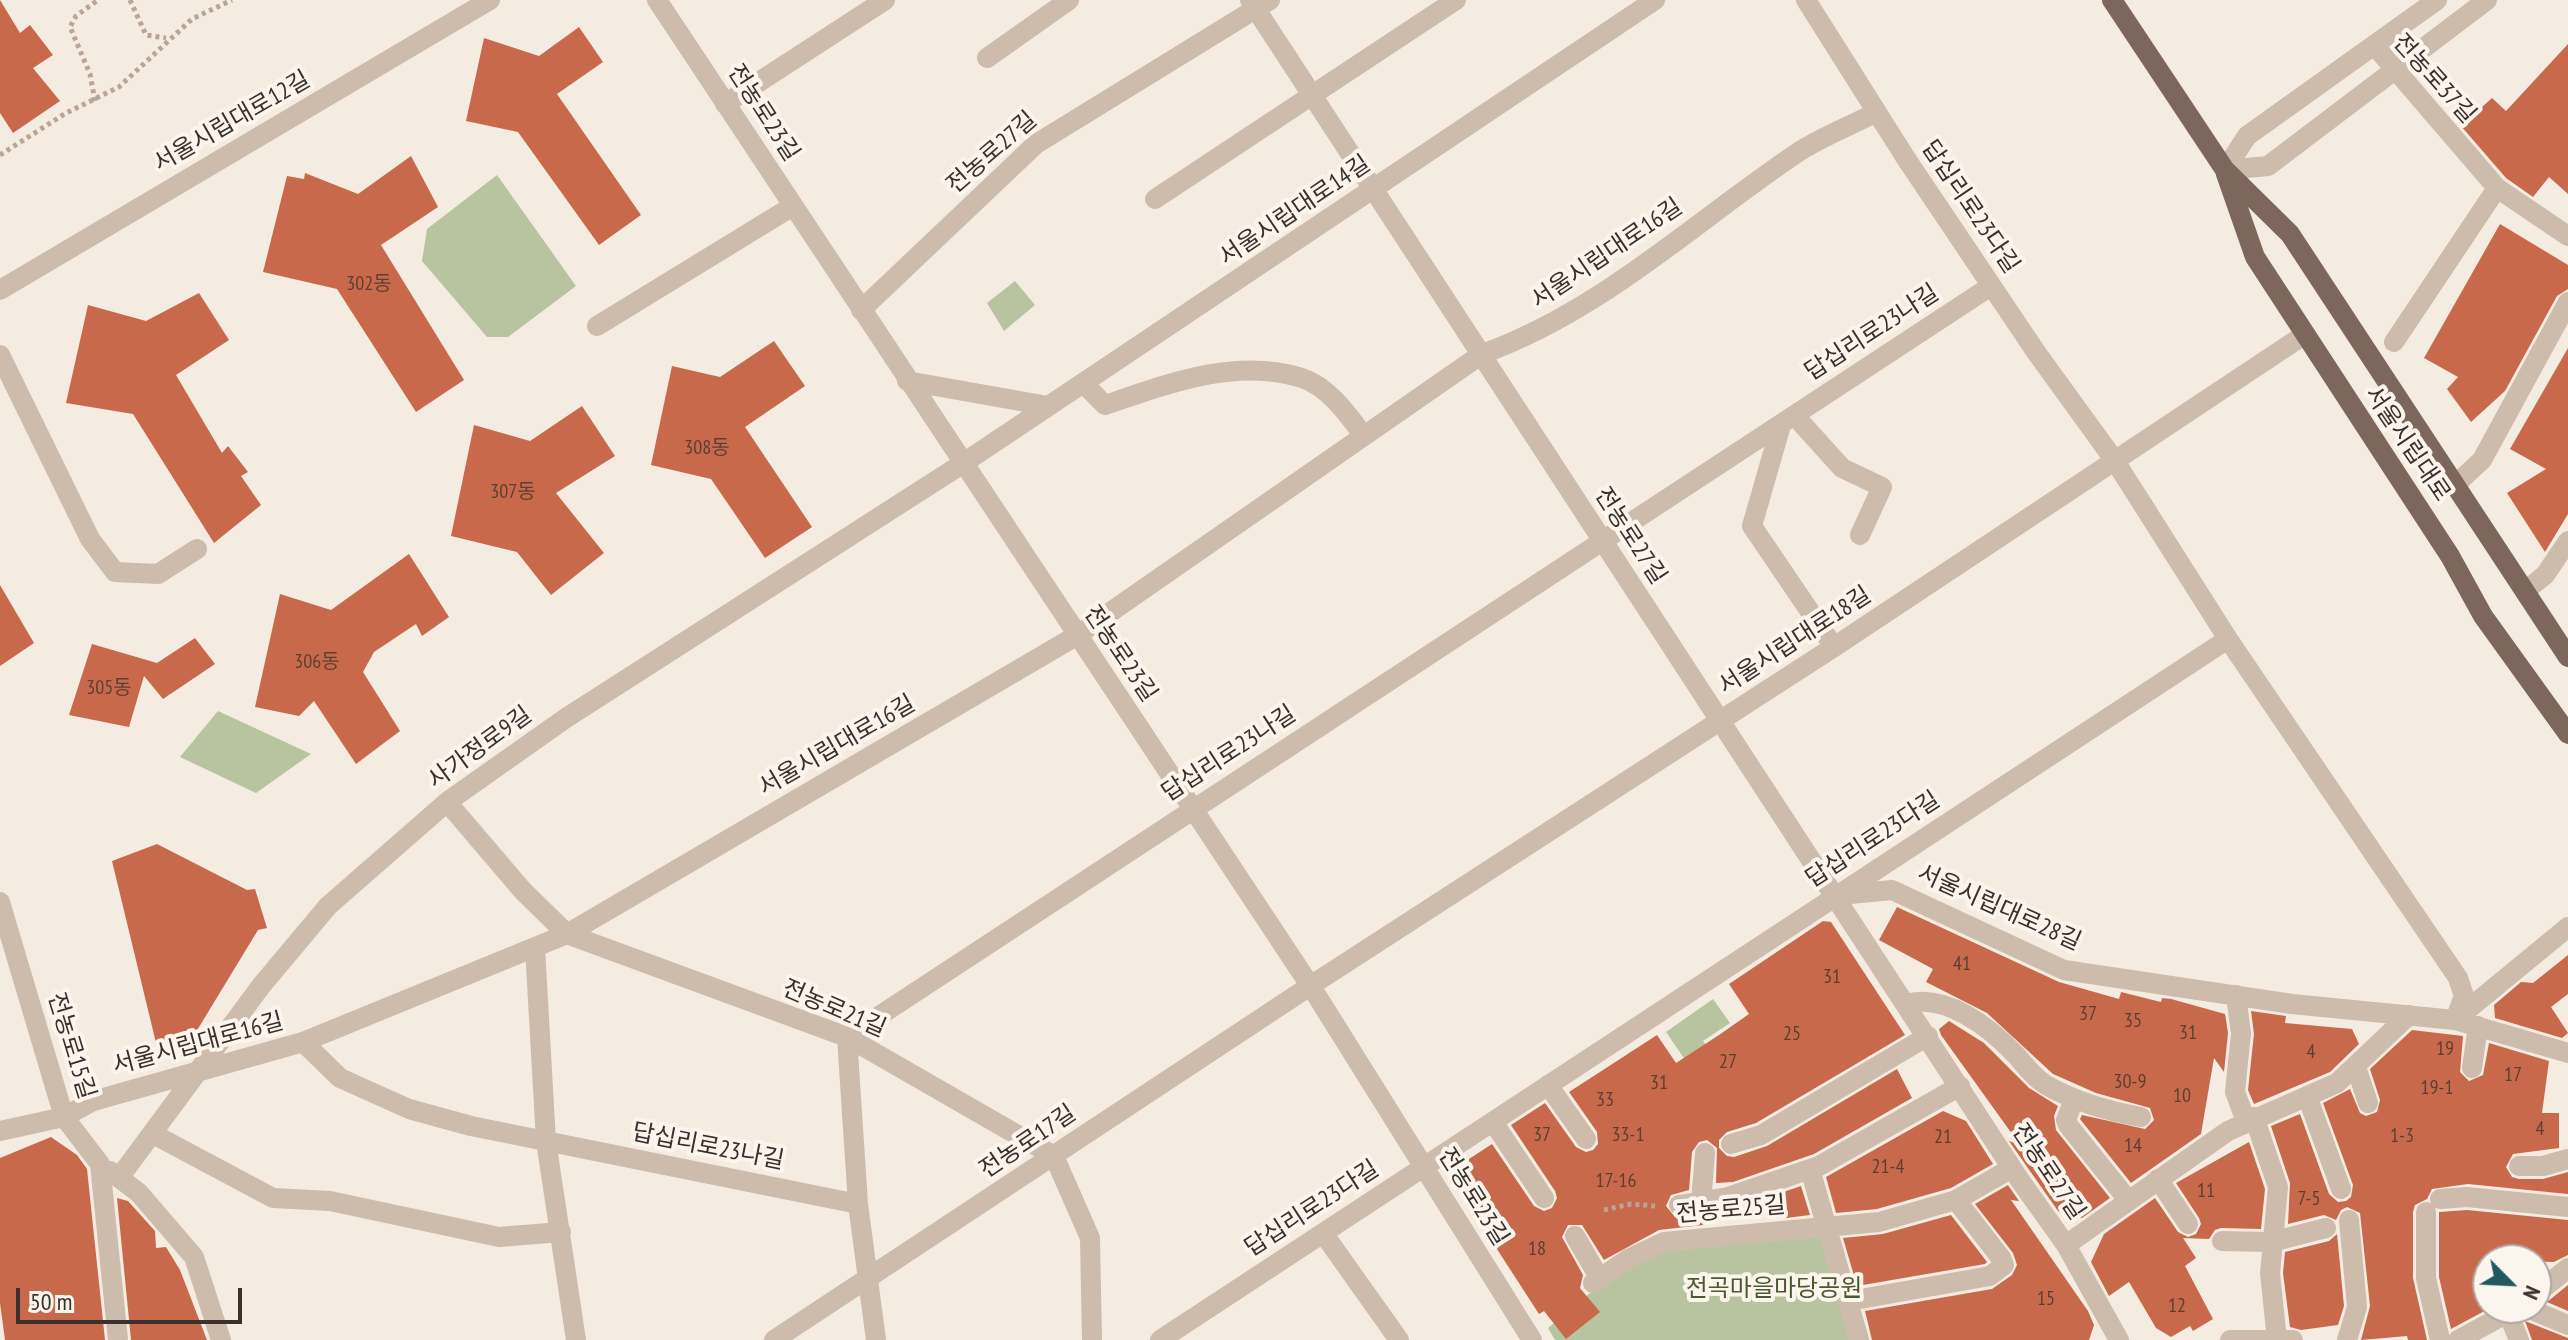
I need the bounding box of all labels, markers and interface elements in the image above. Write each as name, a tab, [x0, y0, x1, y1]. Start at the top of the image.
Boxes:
street label: 전농로37길	[2387, 29, 2481, 129]
street label: 전농로23길	[721, 59, 805, 167]
street label: 서울시립대로12길	[149, 65, 315, 179]
street label: 전농로27길	[941, 106, 1043, 200]
street label: 답십리로23다길	[1915, 135, 2025, 279]
street label: 서울시립대로14길	[1214, 150, 1376, 272]
street label: 서울시립대로16길	[1526, 193, 1688, 315]
house number: 302동	[346, 272, 392, 296]
street label: 답십리로23나길	[1800, 279, 1944, 387]
street label: 서울시립대로	[2358, 381, 2456, 507]
house number: 308동	[684, 436, 730, 460]
house number: 307동	[490, 480, 536, 504]
street label: 전농로27길	[1588, 482, 1672, 590]
street label: 서울시립대로18길	[1713, 581, 1877, 701]
street label: 전농로23길	[1077, 600, 1163, 708]
house number: 306동	[294, 650, 340, 674]
house number: 305동	[86, 676, 132, 700]
street label: 서울시립대로16길	[754, 689, 920, 803]
street label: 답십리로23나길	[1157, 700, 1301, 808]
street label: 사가정로9길	[423, 701, 537, 795]
street label: 답십리로23다길	[1801, 786, 1945, 894]
street label: 서울시립대로28길	[1913, 859, 2085, 957]
house number: 41	[1953, 952, 1971, 976]
house number: 31	[1823, 965, 1841, 989]
street label: 전농로21길	[778, 974, 890, 1044]
street label: 전농로15길	[41, 989, 101, 1103]
house number: 37	[2079, 1002, 2097, 1026]
street label: 서울시립대로16길	[109, 1007, 287, 1081]
house number: 35	[2124, 1009, 2142, 1033]
house number: 31	[2179, 1021, 2197, 1045]
house number: 25	[1783, 1022, 1801, 1046]
house number: 19	[2436, 1037, 2454, 1061]
house number: 4	[2307, 1040, 2315, 1064]
house number: 27	[1719, 1050, 1737, 1074]
house number: 17	[2504, 1063, 2522, 1087]
house number: 30-9	[2114, 1070, 2146, 1094]
house number: 31	[1650, 1071, 1668, 1095]
house number: 19-1	[2421, 1076, 2453, 1100]
house number: 10	[2173, 1084, 2191, 1108]
house number: 33	[1596, 1088, 1614, 1112]
street label: 전농로17길	[974, 1099, 1082, 1185]
house number: 4	[2536, 1117, 2544, 1141]
street label: 답십리로23나길	[630, 1118, 786, 1176]
street label: 전농로27길	[2005, 1118, 2091, 1226]
house number: 37	[1533, 1123, 1551, 1147]
house number: 33-1	[1612, 1123, 1644, 1147]
house number: 1-3	[2390, 1124, 2414, 1148]
house number: 21	[1934, 1125, 1952, 1149]
house number: 14	[2124, 1134, 2142, 1158]
street label: 전농로23길	[1432, 1143, 1514, 1251]
street label: 답십리로23다길	[1240, 1155, 1384, 1263]
house number: 21-4	[1872, 1155, 1904, 1179]
house number: 17-16	[1596, 1169, 1636, 1193]
house number: 11	[2197, 1179, 2215, 1203]
house number: 7-5	[2298, 1187, 2320, 1211]
street label: 전농로25길	[1675, 1191, 1787, 1229]
house number: 18	[1528, 1237, 1546, 1261]
north arrow	[2472, 1244, 2552, 1324]
scale bar	[20, 1272, 246, 1322]
park label: 전곡마을마당공원	[1686, 1275, 1862, 1303]
text: N	[2517, 1282, 2547, 1304]
text: 50 m	[30, 1286, 72, 1317]
house number: 15	[2037, 1287, 2055, 1311]
house number: 12	[2168, 1294, 2186, 1318]

